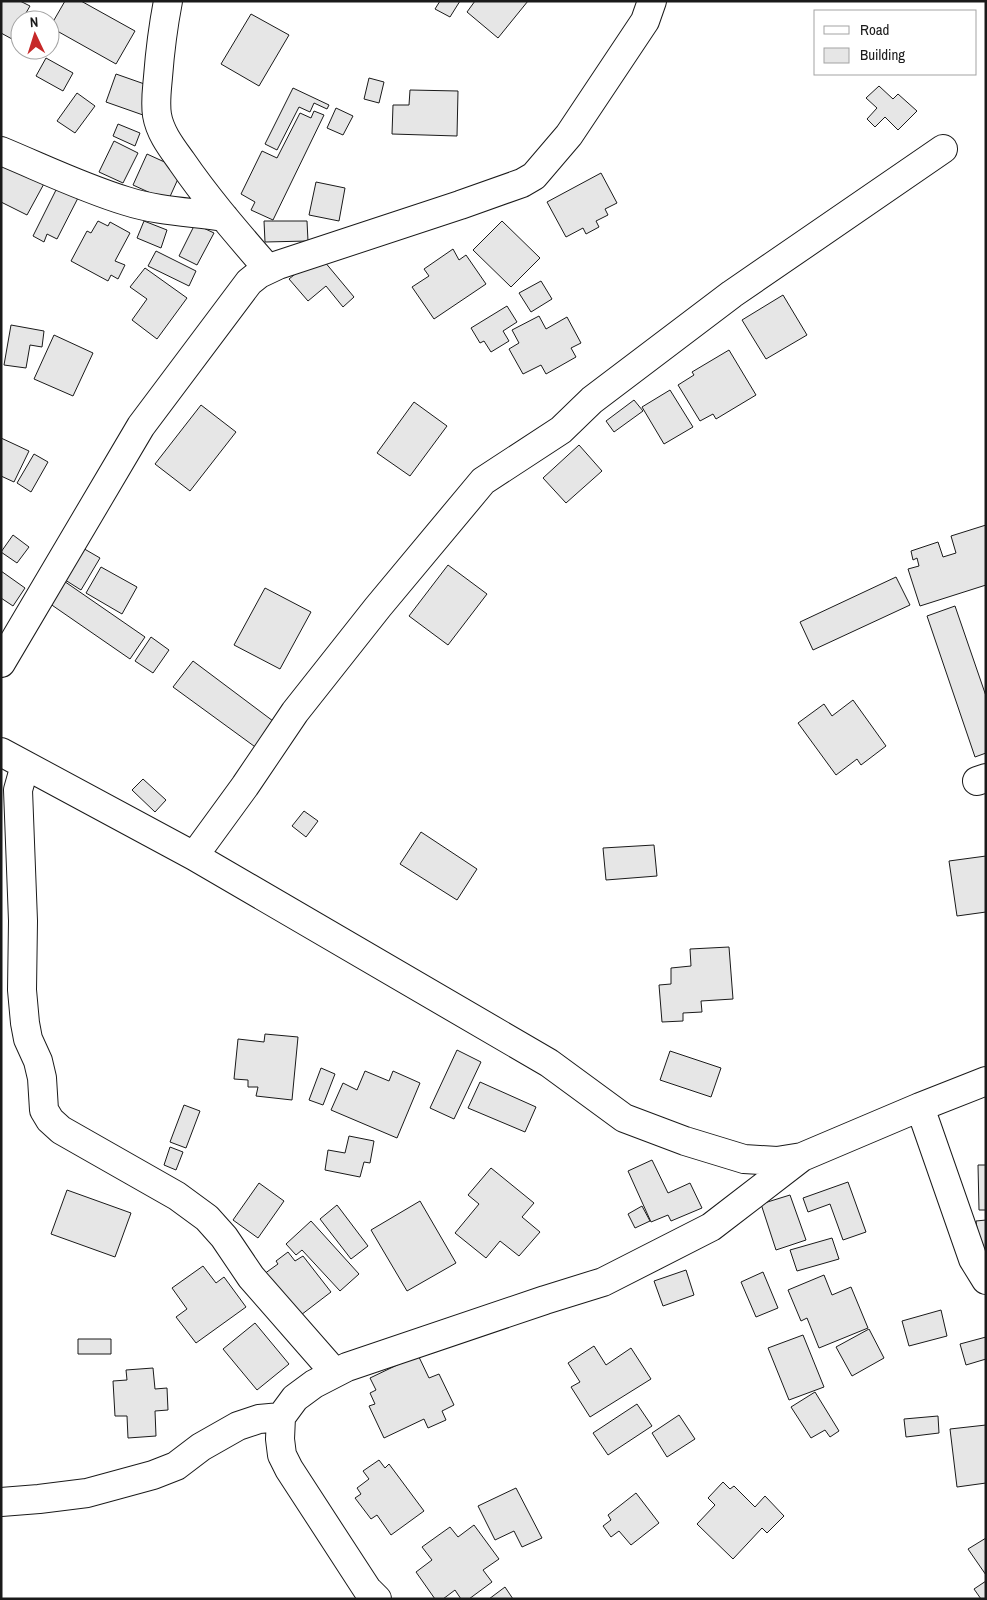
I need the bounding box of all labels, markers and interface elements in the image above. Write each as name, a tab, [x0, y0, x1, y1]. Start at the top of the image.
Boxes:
north arrow	[10, 10, 60, 60]
legend	[814, 10, 977, 75]
text: N	[29, 13, 39, 31]
text: Road	[860, 19, 889, 40]
text: Building	[860, 44, 905, 65]

